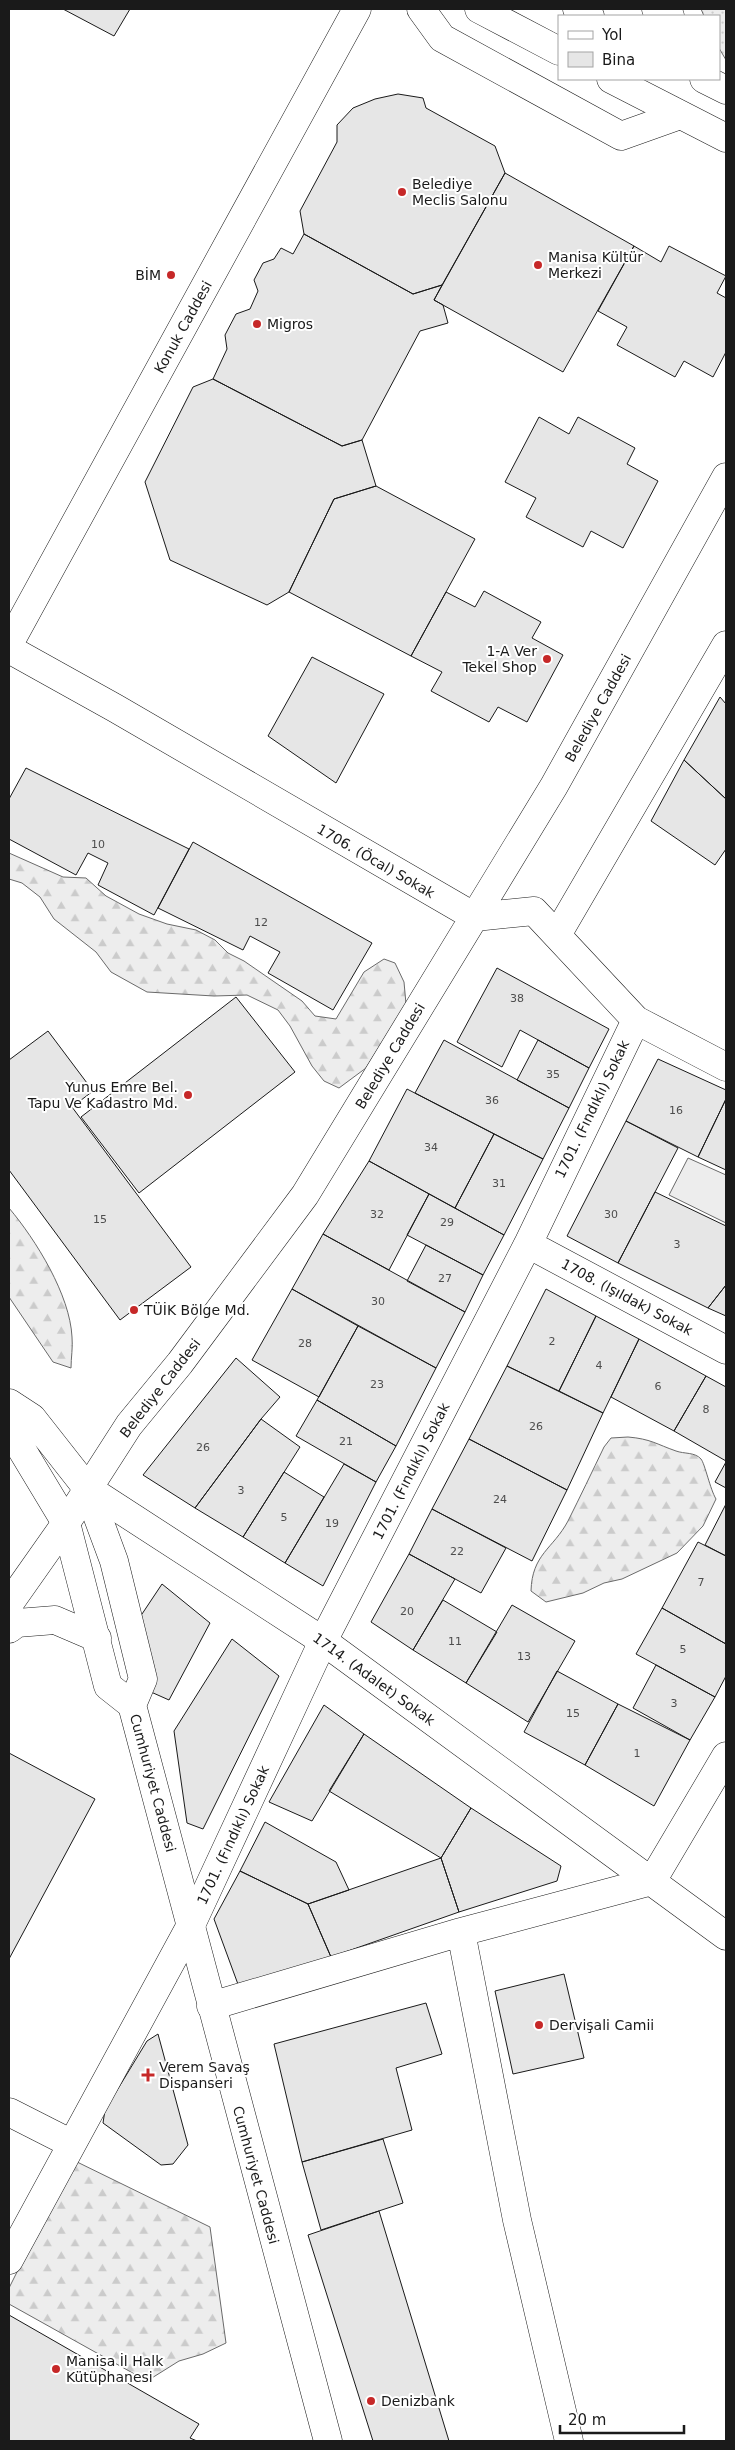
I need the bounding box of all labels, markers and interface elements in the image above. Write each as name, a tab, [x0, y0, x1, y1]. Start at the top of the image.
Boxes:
legend	[558, 15, 720, 80]
text: Yol	[601, 26, 623, 44]
text: Bina	[602, 51, 635, 69]
place label: Belediye Meclis Salonu	[412, 176, 508, 208]
marker: Belediye Meclis Salonu	[396, 186, 408, 198]
place label: Manisa Kültür Merkezi	[548, 249, 643, 281]
marker: Manisa Kültür Merkezi	[532, 259, 544, 271]
place label: BİM	[135, 266, 161, 283]
marker: BİM	[165, 269, 177, 281]
street label: Konuk Caddesi	[151, 278, 215, 376]
place label: Migros	[267, 316, 313, 332]
marker: Migros	[251, 318, 263, 330]
place label: 1-A Ver Tekel Shop	[461, 643, 537, 675]
street label: Belediye Caddesi	[562, 651, 634, 765]
marker: 1-A Ver Tekel Shop	[541, 653, 553, 665]
street label: 1706. (Öcal) Sokak	[314, 820, 439, 902]
house number: 10	[91, 838, 105, 851]
house number: 12	[254, 916, 268, 929]
house number: 38	[510, 992, 524, 1005]
street label: Belediye Caddesi	[352, 1000, 428, 1112]
street label: 1701. (Fındıklı) Sokak	[552, 1037, 633, 1181]
house number: 35	[546, 1068, 560, 1081]
place label: Yunus Emre Bel. Tapu Ve Kadastro Md.	[27, 1079, 178, 1111]
marker: Yunus Emre Bel. Tapu Ve Kadastro Md.	[182, 1089, 194, 1101]
house number: 36	[485, 1094, 499, 1107]
house number: 16	[669, 1104, 683, 1117]
house number: 34	[424, 1141, 438, 1154]
house number: 31	[492, 1177, 506, 1190]
house number: 32	[370, 1208, 384, 1221]
house number: 30	[604, 1208, 618, 1221]
house number: 15	[93, 1213, 107, 1226]
house number: 29	[440, 1216, 454, 1229]
house number: 3	[674, 1238, 681, 1251]
street label: 1708. (Işıldak) Sokak	[558, 1256, 696, 1339]
house number: 27	[438, 1272, 452, 1285]
house number: 30	[371, 1295, 385, 1308]
place label: TÜİK Bölge Md.	[143, 1301, 250, 1318]
marker: TÜİK Bölge Md.	[128, 1304, 140, 1316]
street label: Belediye Caddesi	[117, 1335, 203, 1441]
house number: 2	[549, 1335, 556, 1348]
house number: 28	[298, 1337, 312, 1350]
house number: 4	[596, 1359, 603, 1372]
house number: 23	[370, 1378, 384, 1391]
house number: 6	[655, 1380, 662, 1393]
street label: 1701. (Fındıklı) Sokak	[370, 1399, 453, 1542]
house number: 8	[703, 1403, 710, 1416]
house number: 26	[529, 1420, 543, 1433]
house number: 21	[339, 1435, 353, 1448]
house number: 26	[196, 1441, 210, 1454]
house number: 3	[238, 1484, 245, 1497]
house number: 24	[493, 1493, 507, 1506]
house number: 5	[281, 1511, 288, 1524]
house number: 19	[325, 1517, 339, 1530]
house number: 22	[450, 1545, 464, 1558]
house number: 7	[698, 1576, 705, 1589]
house number: 20	[400, 1605, 414, 1618]
street label: 1714. (Adalet) Sokak	[310, 1629, 439, 1729]
house number: 11	[448, 1635, 462, 1648]
house number: 5	[680, 1643, 687, 1656]
house number: 13	[517, 1650, 531, 1663]
house number: 3	[671, 1697, 678, 1710]
house number: 15	[566, 1707, 580, 1720]
street label: Cumhuriyet Caddesi	[127, 1712, 179, 1854]
house number: 1	[634, 1747, 641, 1760]
street label: 1701. (Fındıklı) Sokak	[194, 1762, 273, 1907]
place label: Dervişali Camii	[549, 2017, 654, 2033]
marker: Dervişali Camii	[533, 2019, 545, 2031]
place label: Verem Savaş Dispanseri	[159, 2059, 250, 2091]
marker: Verem Savaş Dispanseri	[141, 2068, 155, 2082]
street label: Cumhuriyet Caddesi	[230, 2104, 282, 2246]
place label: Manisa İl Halk Kütüphanesi	[66, 2352, 164, 2385]
marker: Manisa İl Halk Kütüphanesi	[50, 2363, 62, 2375]
place label: Denizbank	[381, 2393, 456, 2409]
marker: Denizbank	[365, 2395, 377, 2407]
scale bar	[560, 2402, 684, 2434]
text: 20 m	[568, 2411, 606, 2429]

